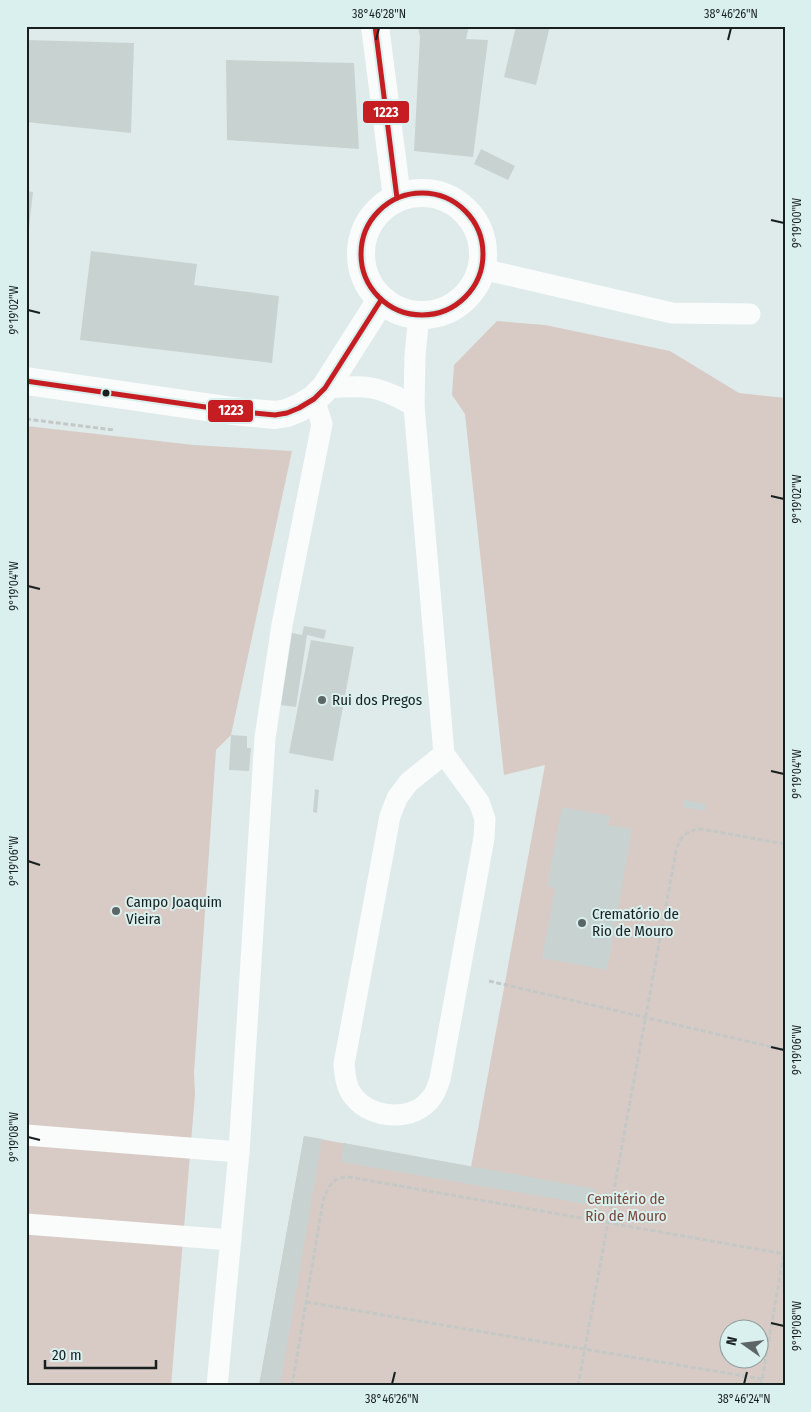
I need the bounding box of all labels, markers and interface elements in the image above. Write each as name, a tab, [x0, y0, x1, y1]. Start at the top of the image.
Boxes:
text: 38°46'28"N	[352, 7, 406, 21]
text: 38°46'26"N	[704, 7, 758, 21]
line badge: 1223	[362, 100, 410, 124]
text: 1223	[373, 104, 399, 121]
text: 9°19'00"W	[790, 198, 804, 248]
text: 9°19'02"W	[7, 285, 21, 335]
unlabelled marker	[101, 388, 111, 398]
line badge: 1223	[207, 399, 254, 423]
text: 1223	[218, 402, 244, 419]
text: 9°19'02"W	[790, 474, 804, 524]
text: 9°19'04"W	[7, 561, 21, 611]
place label: Rui dos Pregos	[332, 691, 422, 709]
marker: Rui dos Pregos	[316, 694, 328, 706]
text: 9°19'04"W	[790, 749, 804, 799]
text: 9°19'06"W	[7, 836, 21, 886]
place label: Campo Joaquim Vieira	[126, 893, 222, 928]
marker: Campo Joaquim Vieira	[110, 905, 122, 917]
place label: Crematório de Rio de Mouro	[592, 905, 679, 940]
marker: Crematório de Rio de Mouro	[576, 917, 588, 929]
text: 9°19'06"W	[790, 1025, 804, 1075]
text: 9°19'08"W	[7, 1112, 21, 1162]
park label: Cemitério de Rio de Mouro	[585, 1190, 667, 1225]
text: 9°19'08"W	[790, 1301, 804, 1351]
north arrow	[718, 1320, 768, 1370]
text: N	[723, 1335, 741, 1347]
scale bar	[45, 1337, 156, 1369]
text: 20 m	[52, 1346, 82, 1364]
text: 38°46'26"N	[365, 1392, 419, 1406]
text: 38°46'24"N	[717, 1392, 771, 1406]

